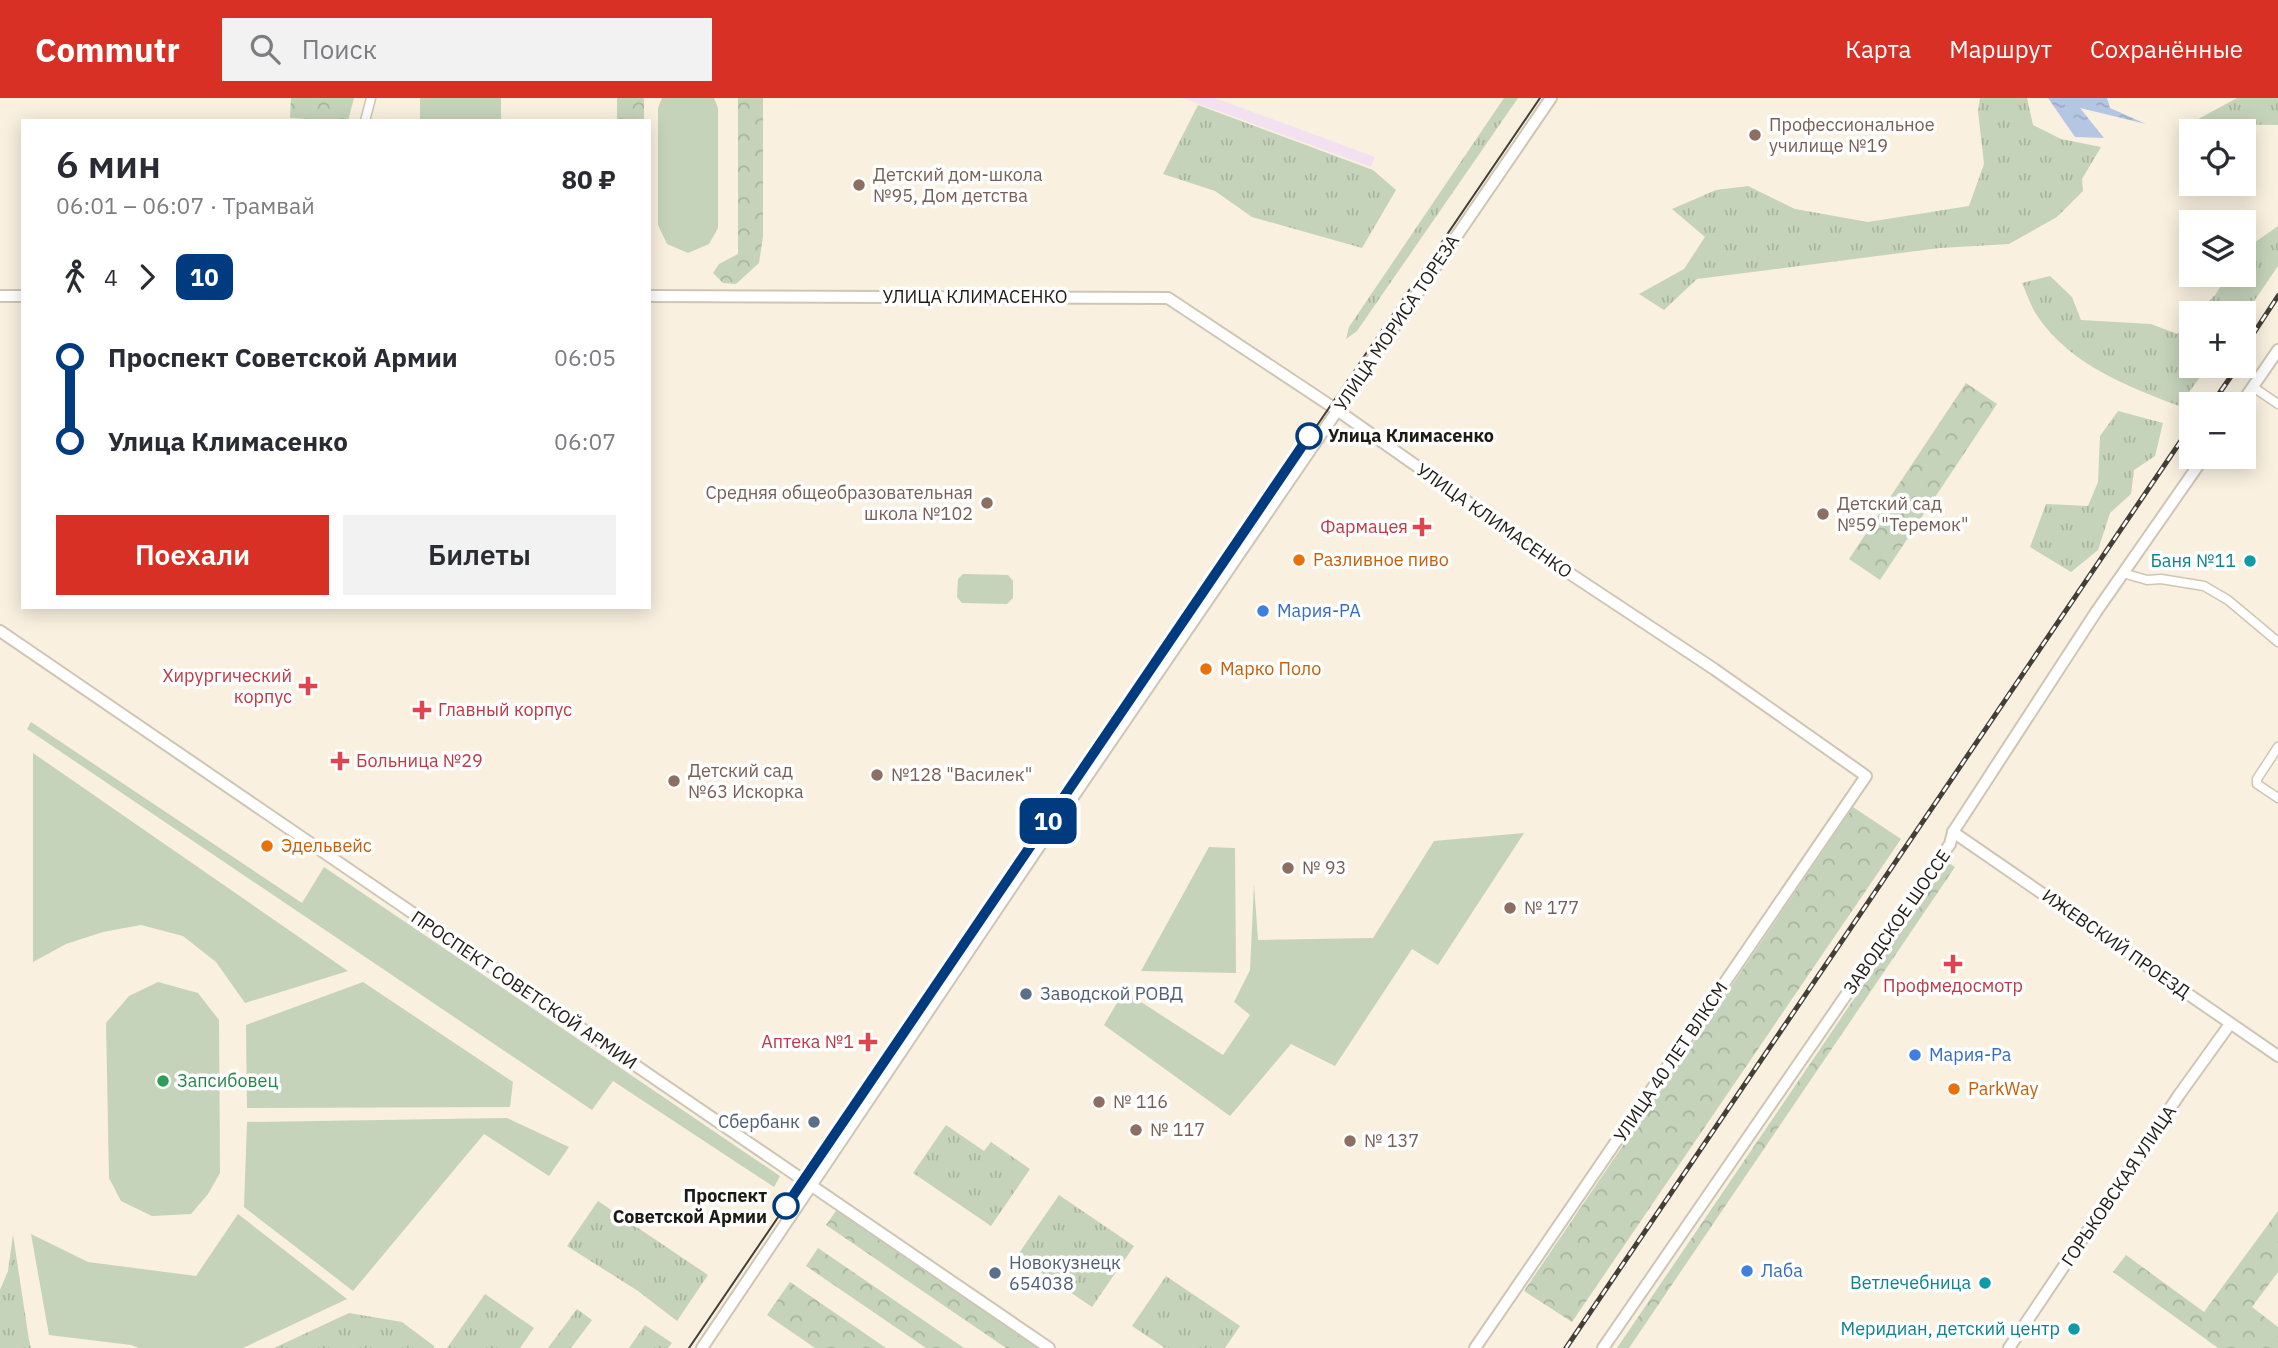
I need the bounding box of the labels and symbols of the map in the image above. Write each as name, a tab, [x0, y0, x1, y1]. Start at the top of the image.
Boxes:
place label: Профессиональное училище №19	[1769, 113, 1935, 157]
marker: Профессиональное училище №19	[1747, 127, 1763, 143]
place label: Детский дом-школа №95, Дом детства	[873, 163, 1043, 207]
marker: Детский дом-школа №95, Дом детства	[851, 177, 867, 193]
street label: УЛИЦА МОРИСА ТОРЕЗА	[1329, 230, 1464, 415]
street label: УЛИЦА КЛИМАСЕНКО	[882, 285, 1068, 308]
marker: Улица Климасенко	[1296, 423, 1322, 449]
place label: Улица Климасенко	[1328, 424, 1494, 447]
street label: УЛИЦА КЛИМАСЕНКО	[1412, 458, 1577, 583]
place label: Средняя общеобразовательная школа №102	[705, 481, 973, 525]
place label: Детский сад №59 "Теремок"	[1837, 492, 1969, 536]
marker: Средняя общеобразовательная школа №102	[979, 495, 995, 511]
marker: Детский сад №59 "Теремок"	[1815, 506, 1831, 522]
place label: Фармацея	[1320, 515, 1408, 538]
marker: Фармацея	[1414, 519, 1430, 535]
place label: Разливное пиво	[1313, 548, 1449, 571]
place label: Баня №11	[2150, 549, 2236, 572]
marker: Разливное пиво	[1291, 552, 1307, 568]
marker: Баня №11	[2242, 553, 2258, 569]
place label: Мария-РА	[1277, 599, 1361, 622]
marker: Мария-РА	[1255, 603, 1271, 619]
place label: Марко Поло	[1220, 657, 1321, 680]
marker: Марко Поло	[1198, 661, 1214, 677]
place label: Хирургический корпус	[163, 664, 292, 708]
marker: Хирургический корпус	[298, 676, 318, 696]
place label: Главный корпус	[438, 698, 572, 721]
marker: Главный корпус	[412, 700, 432, 720]
place label: Больница №29	[356, 749, 483, 772]
marker: Больница №29	[330, 751, 350, 771]
place label: Детский сад №63 Искорка	[688, 759, 804, 803]
place label: №128 "Василек"	[891, 763, 1032, 786]
marker: №128 "Василек"	[869, 767, 885, 783]
marker: Детский сад №63 Искорка	[666, 773, 682, 789]
line badge: 10	[1016, 798, 1080, 844]
place label: Эдельвейс	[281, 834, 372, 857]
marker: Эдельвейс	[259, 838, 275, 854]
street label: ЗАВОДСКОЕ ШОССЕ	[1838, 845, 1955, 999]
place label: № 93	[1302, 856, 1346, 879]
marker: № 93	[1280, 860, 1296, 876]
street label: ИЖЕВСКИЙ ПРОЕЗД	[2038, 884, 2195, 1003]
place label: № 177	[1524, 896, 1579, 919]
marker: № 177	[1502, 900, 1518, 916]
street label: ПРОСПЕКТ СОВЕТСКОЙ АРМИИ	[407, 905, 642, 1074]
marker: Профмедосмотр	[1945, 956, 1961, 972]
place label: Профмедосмотр	[1883, 974, 2023, 997]
street label: УЛИЦА 40 ЛЕТ ВЛКСМ	[1608, 977, 1733, 1146]
place label: Заводской РОВД	[1040, 982, 1183, 1005]
marker: Заводской РОВД	[1018, 986, 1034, 1002]
place label: Аптека №1	[761, 1030, 854, 1053]
marker: Аптека №1	[860, 1034, 876, 1050]
place label: Мария-Ра	[1929, 1043, 2012, 1066]
marker: Мария-Ра	[1907, 1047, 1923, 1063]
place label: Запсибовец	[177, 1069, 278, 1092]
marker: Запсибовец	[155, 1073, 171, 1089]
place label: ParkWay	[1968, 1077, 2039, 1100]
marker: ParkWay	[1946, 1081, 1962, 1097]
place label: № 116	[1113, 1090, 1168, 1113]
marker: № 116	[1091, 1094, 1107, 1110]
street label: ГОРЬКОВСКАЯ УЛИЦА	[2056, 1100, 2181, 1271]
place label: Сбербанк	[718, 1110, 800, 1133]
marker: Сбербанк	[806, 1114, 822, 1130]
place label: № 117	[1150, 1118, 1205, 1141]
marker: № 117	[1128, 1122, 1144, 1138]
place label: № 137	[1364, 1129, 1419, 1152]
marker: № 137	[1342, 1133, 1358, 1149]
place label: Проспект Советской Армии	[613, 1184, 767, 1228]
marker: Проспект Советской Армии	[773, 1193, 799, 1219]
place label: Новокузнецк 654038	[1009, 1251, 1121, 1295]
place label: Лаба	[1761, 1259, 1803, 1282]
marker: Лаба	[1739, 1263, 1755, 1279]
marker: Новокузнецк 654038	[987, 1265, 1003, 1281]
place label: Ветлечебница	[1850, 1271, 1971, 1294]
marker: Ветлечебница	[1977, 1275, 1993, 1291]
place label: Меридиан, детский центр	[1841, 1317, 2060, 1340]
marker: Меридиан, детский центр	[2066, 1321, 2082, 1337]

